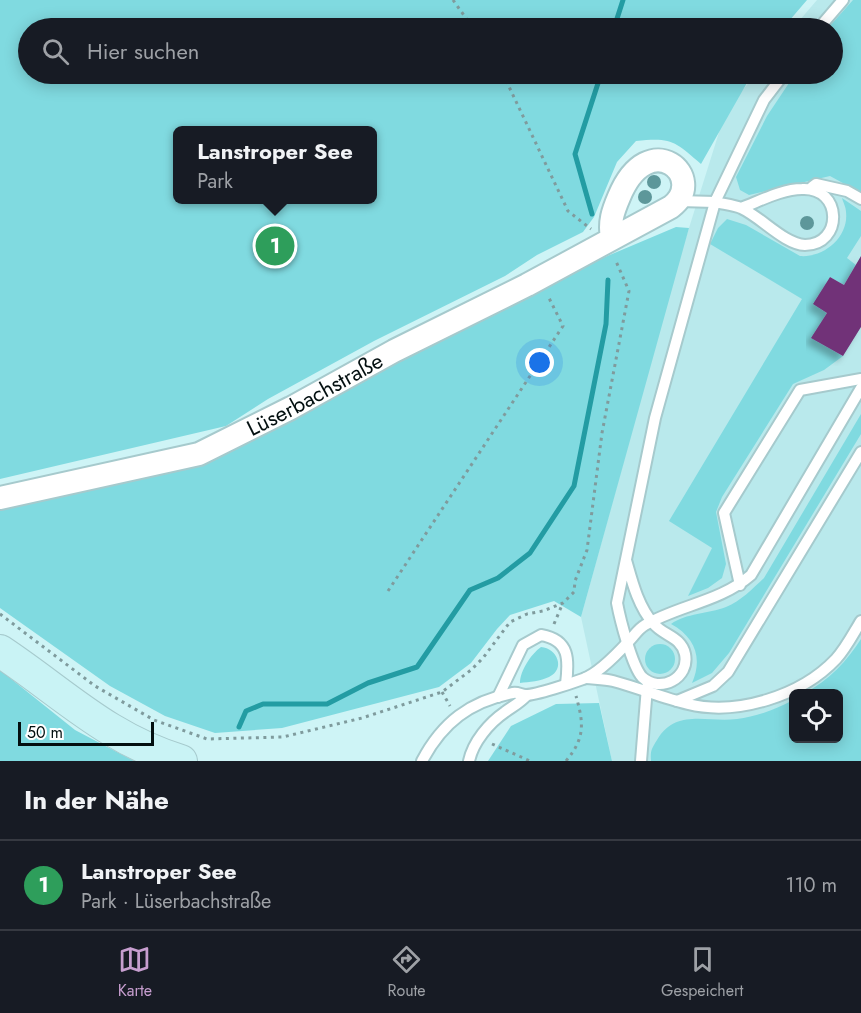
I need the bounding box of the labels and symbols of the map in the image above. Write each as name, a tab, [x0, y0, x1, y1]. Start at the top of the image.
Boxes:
pin: 1	[256, 224, 294, 268]
street label: Lüserbachstraße	[241, 344, 389, 444]
your location	[525, 348, 554, 377]
scale bar	[18, 719, 154, 746]

